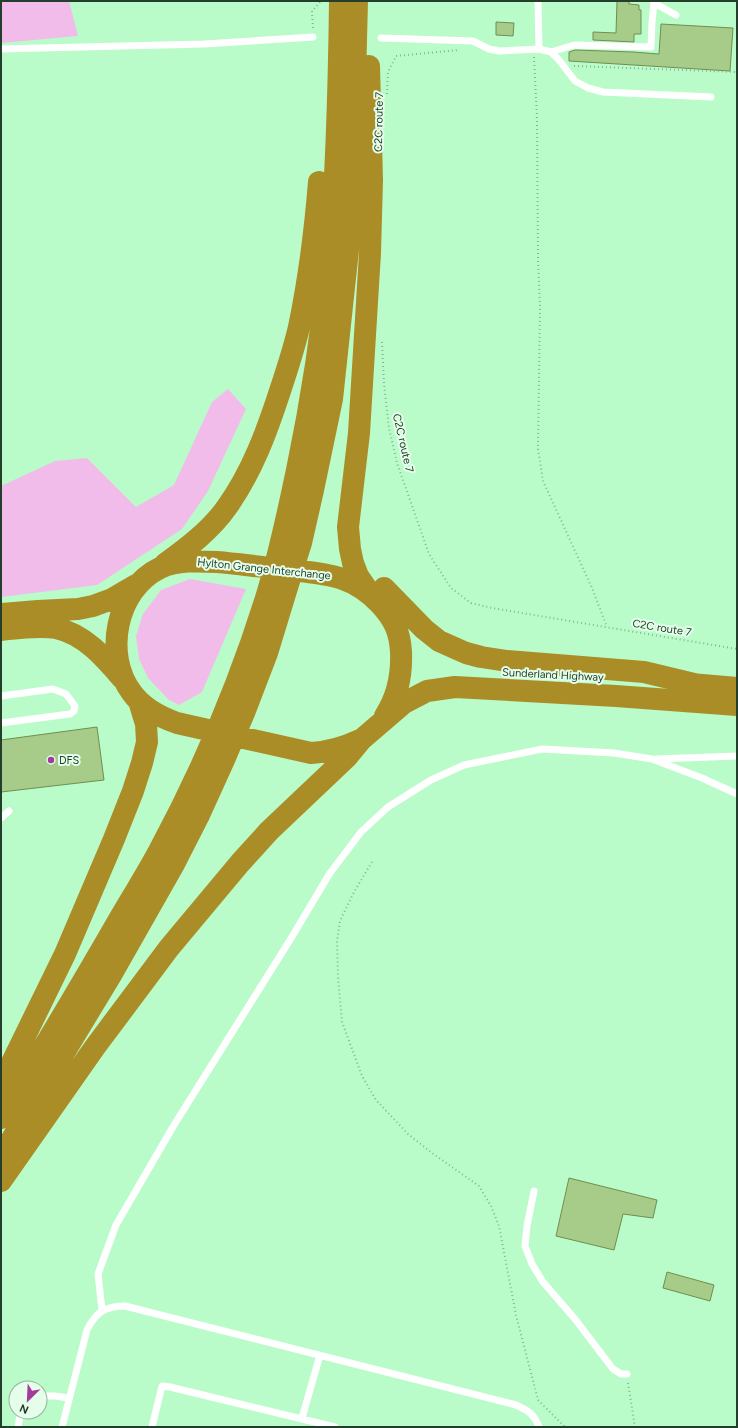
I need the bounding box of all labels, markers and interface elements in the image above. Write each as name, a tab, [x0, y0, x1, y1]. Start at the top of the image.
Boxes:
street label: C2C route 7	[372, 92, 386, 152]
street label: C2C route 7	[390, 412, 416, 474]
street label: Hylton Grange Interchange	[197, 556, 331, 582]
street label: C2C route 7	[631, 617, 693, 639]
street label: Sunderland Highway	[502, 666, 604, 684]
place label: DFS	[59, 754, 80, 767]
marker: DFS	[46, 755, 56, 765]
north arrow	[8, 1380, 48, 1420]
text: N	[18, 1401, 31, 1416]

